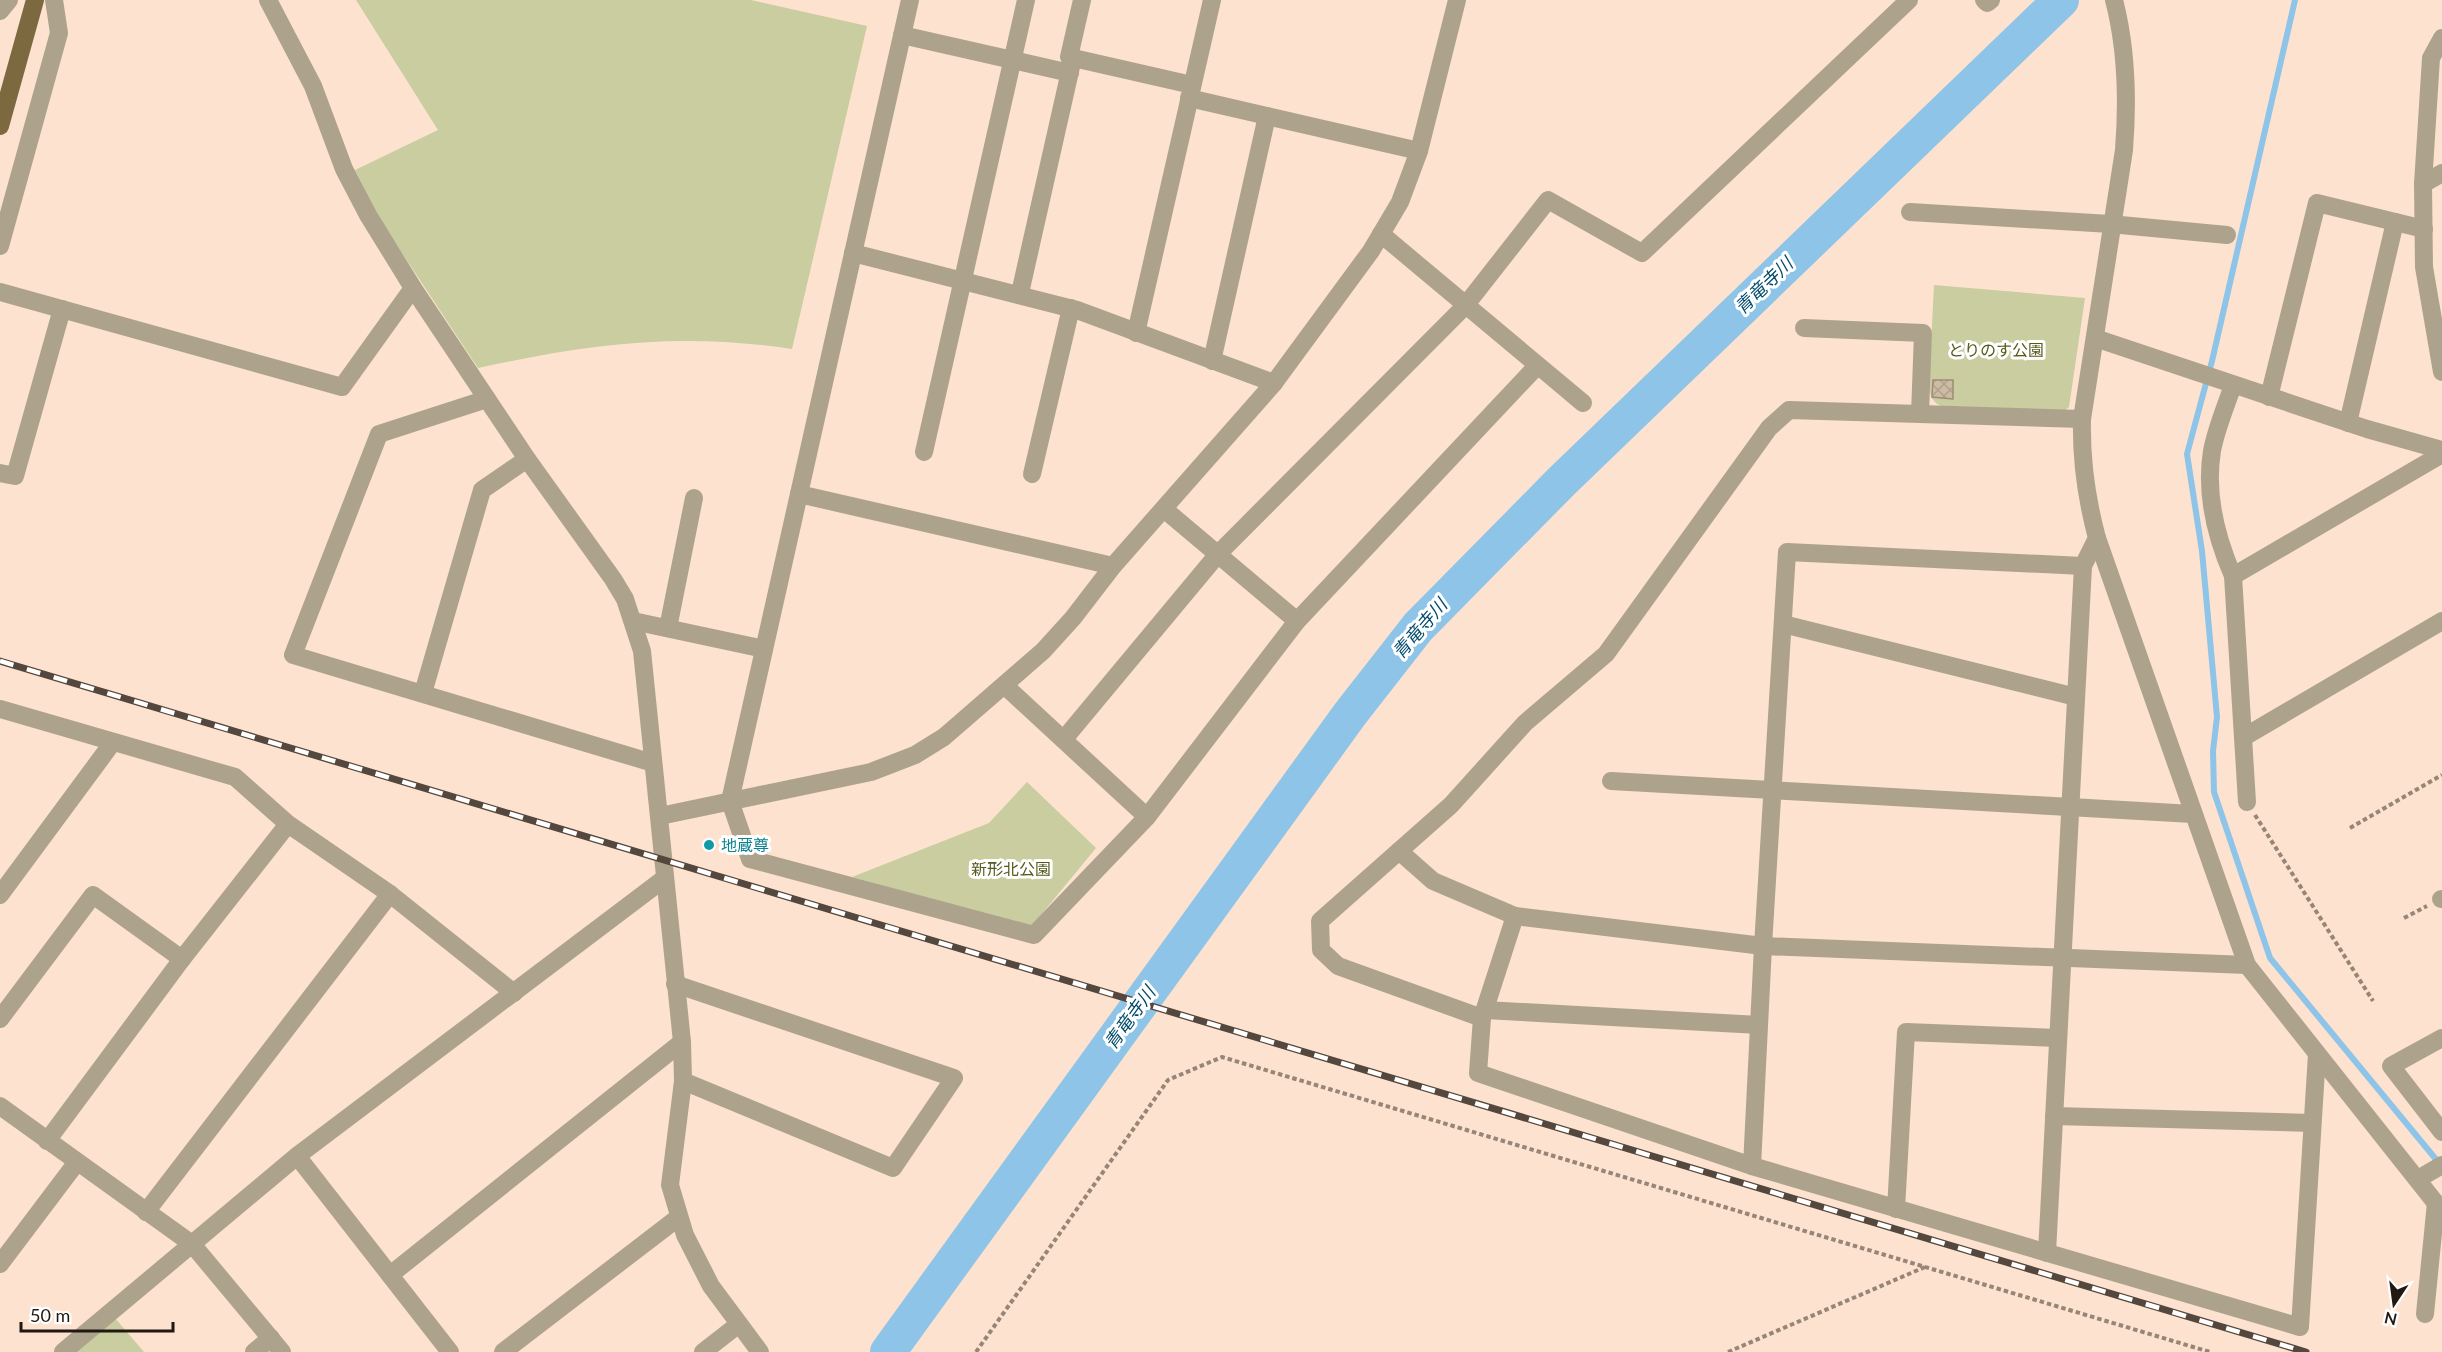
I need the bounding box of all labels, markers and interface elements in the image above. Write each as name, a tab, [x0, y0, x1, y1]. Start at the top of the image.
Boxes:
water label: 青竜寺川	[1730, 251, 1798, 318]
park label: とりのす公園	[1948, 340, 2044, 359]
water label: 青竜寺川	[1387, 592, 1452, 663]
place label: 地蔵尊	[721, 835, 769, 854]
marker: 地蔵尊	[702, 838, 716, 852]
park label: 新形北公園	[971, 859, 1051, 878]
water label: 青竜寺川	[1099, 980, 1160, 1053]
north arrow	[2364, 1274, 2424, 1334]
scale bar	[21, 1295, 172, 1333]
text: 50 m	[30, 1304, 70, 1326]
text: N	[2382, 1308, 2399, 1330]

